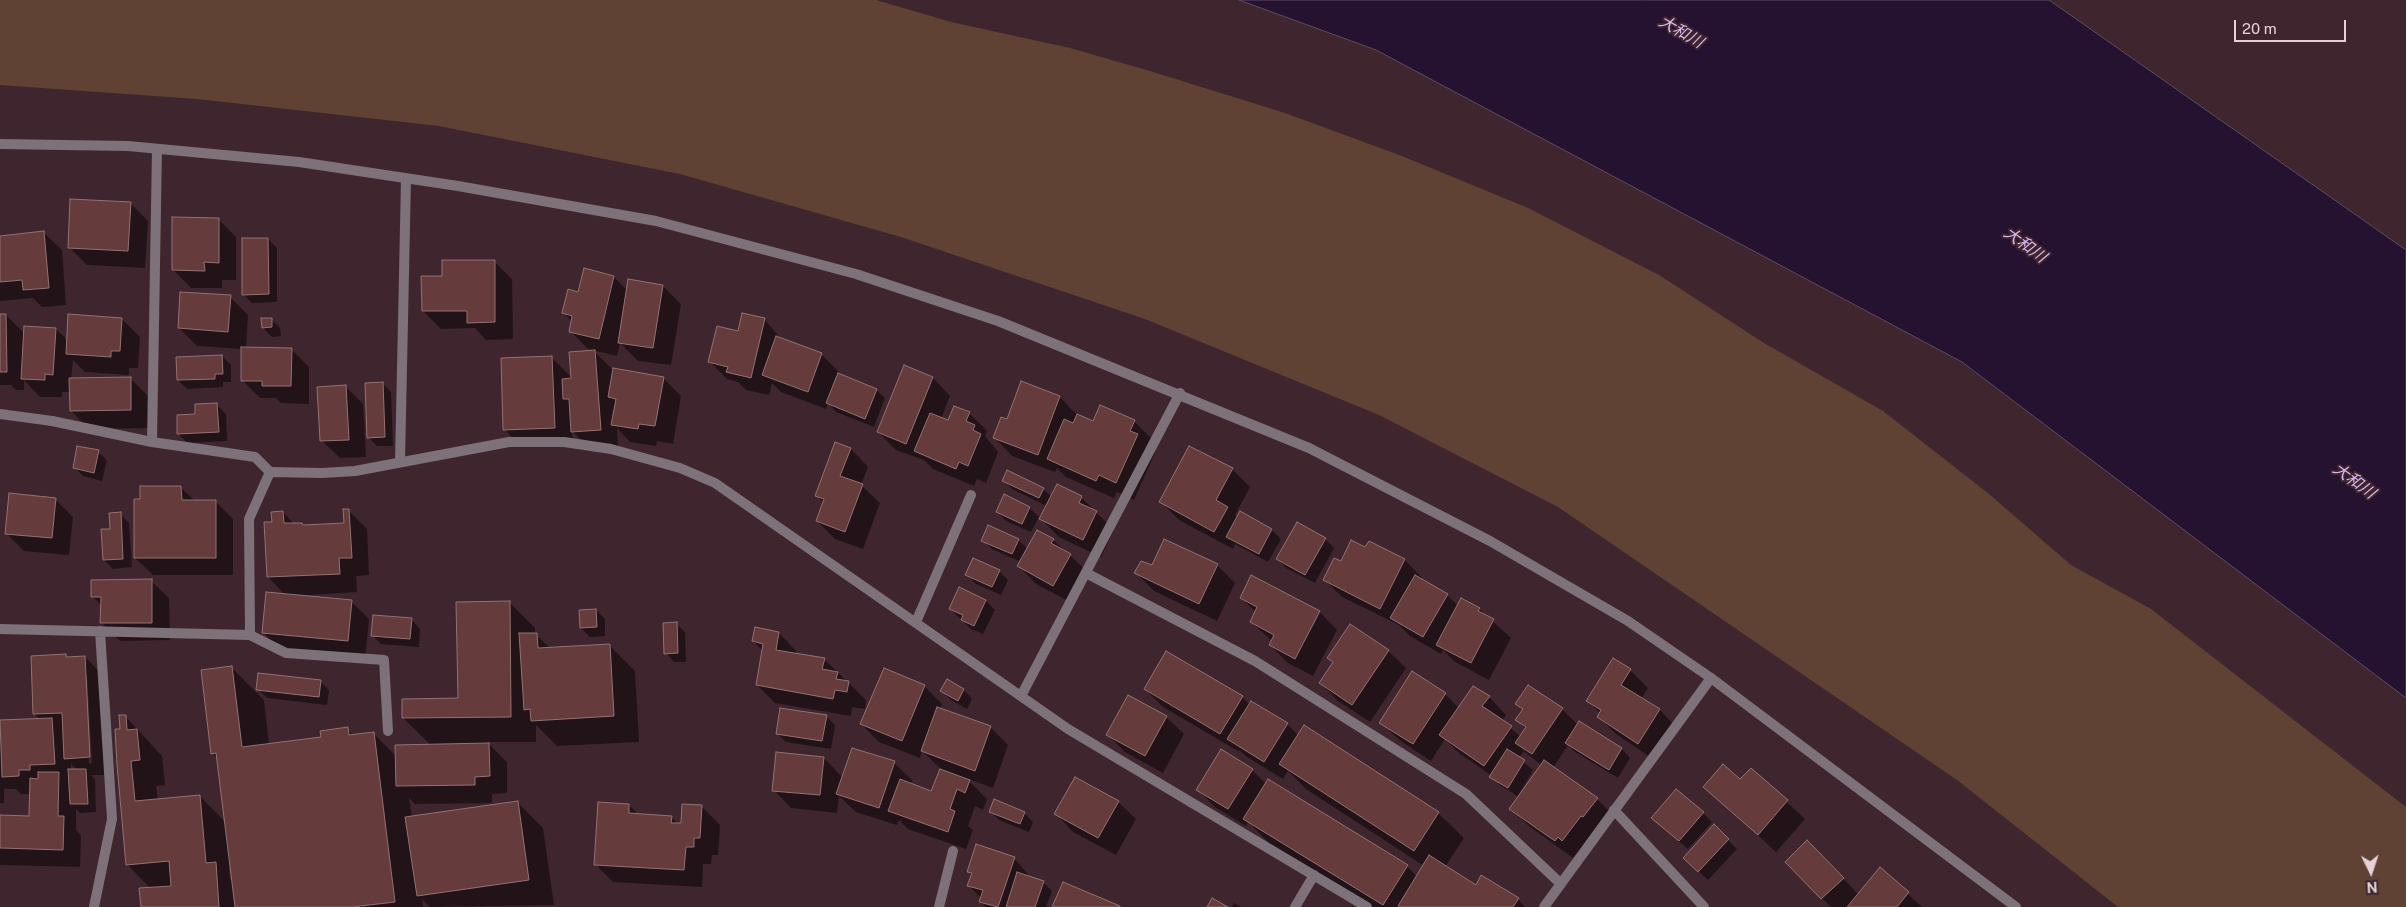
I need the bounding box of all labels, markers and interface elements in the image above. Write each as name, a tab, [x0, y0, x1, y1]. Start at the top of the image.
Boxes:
scale bar	[2236, 10, 2348, 42]
water label: 大和川	[1655, 12, 1707, 52]
text: 20 m	[2242, 20, 2277, 37]
water label: 大和川	[2000, 223, 2050, 267]
water label: 大和川	[2329, 459, 2379, 503]
north arrow	[2346, 847, 2396, 897]
text: N	[2366, 879, 2378, 895]

